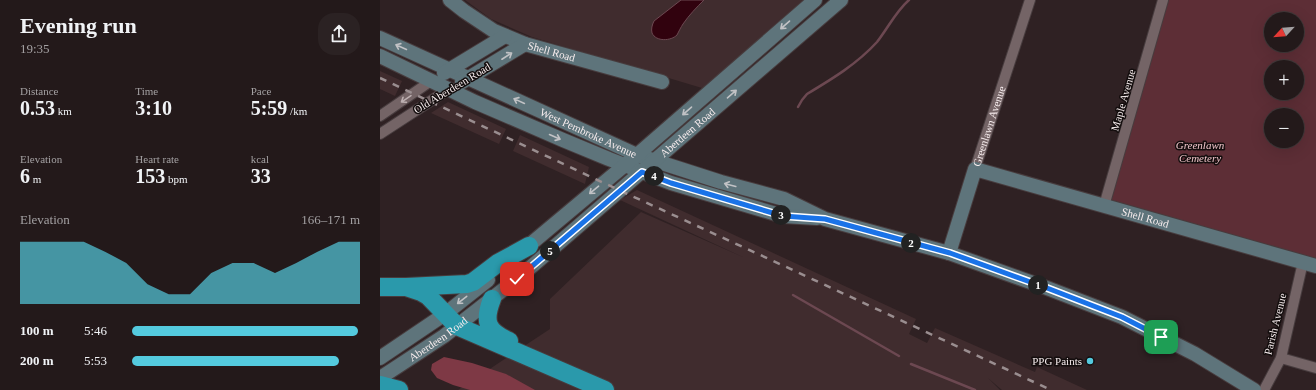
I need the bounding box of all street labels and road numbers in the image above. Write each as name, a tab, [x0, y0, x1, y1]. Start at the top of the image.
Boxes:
street label: Shell Road	[526, 39, 577, 64]
street label: Old Aberdeen Road	[411, 60, 493, 116]
street label: Maple Avenue	[1108, 68, 1138, 132]
street label: Greenlawn Avenue	[970, 84, 1008, 168]
street label: Aberdeen Road	[657, 105, 718, 159]
street label: West Pembroke Avenue	[538, 106, 639, 160]
street label: Shell Road	[1120, 205, 1171, 230]
street label: Parish Avenue	[1262, 292, 1288, 356]
street label: Aberdeen Road	[406, 314, 470, 363]

